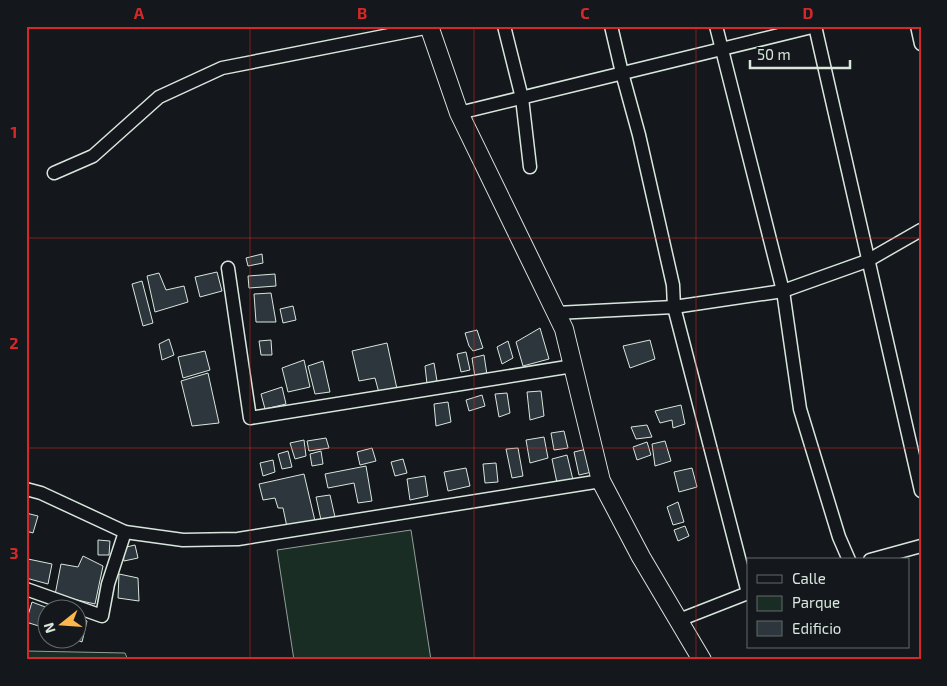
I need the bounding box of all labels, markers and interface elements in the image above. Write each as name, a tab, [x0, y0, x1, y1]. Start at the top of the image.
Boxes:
text: A	[134, 3, 145, 22]
text: B	[357, 3, 367, 22]
text: C	[580, 3, 590, 22]
text: D	[803, 3, 814, 22]
scale bar	[750, 38, 850, 70]
text: 50 m	[757, 45, 791, 63]
text: 1	[11, 122, 17, 141]
text: 2	[9, 333, 19, 352]
text: 3	[9, 543, 19, 562]
legend	[747, 558, 910, 648]
text: Calle	[792, 569, 826, 587]
text: Parque	[792, 593, 840, 611]
north arrow	[38, 598, 88, 648]
text: Edificio	[792, 619, 841, 637]
text: N	[39, 621, 59, 635]

